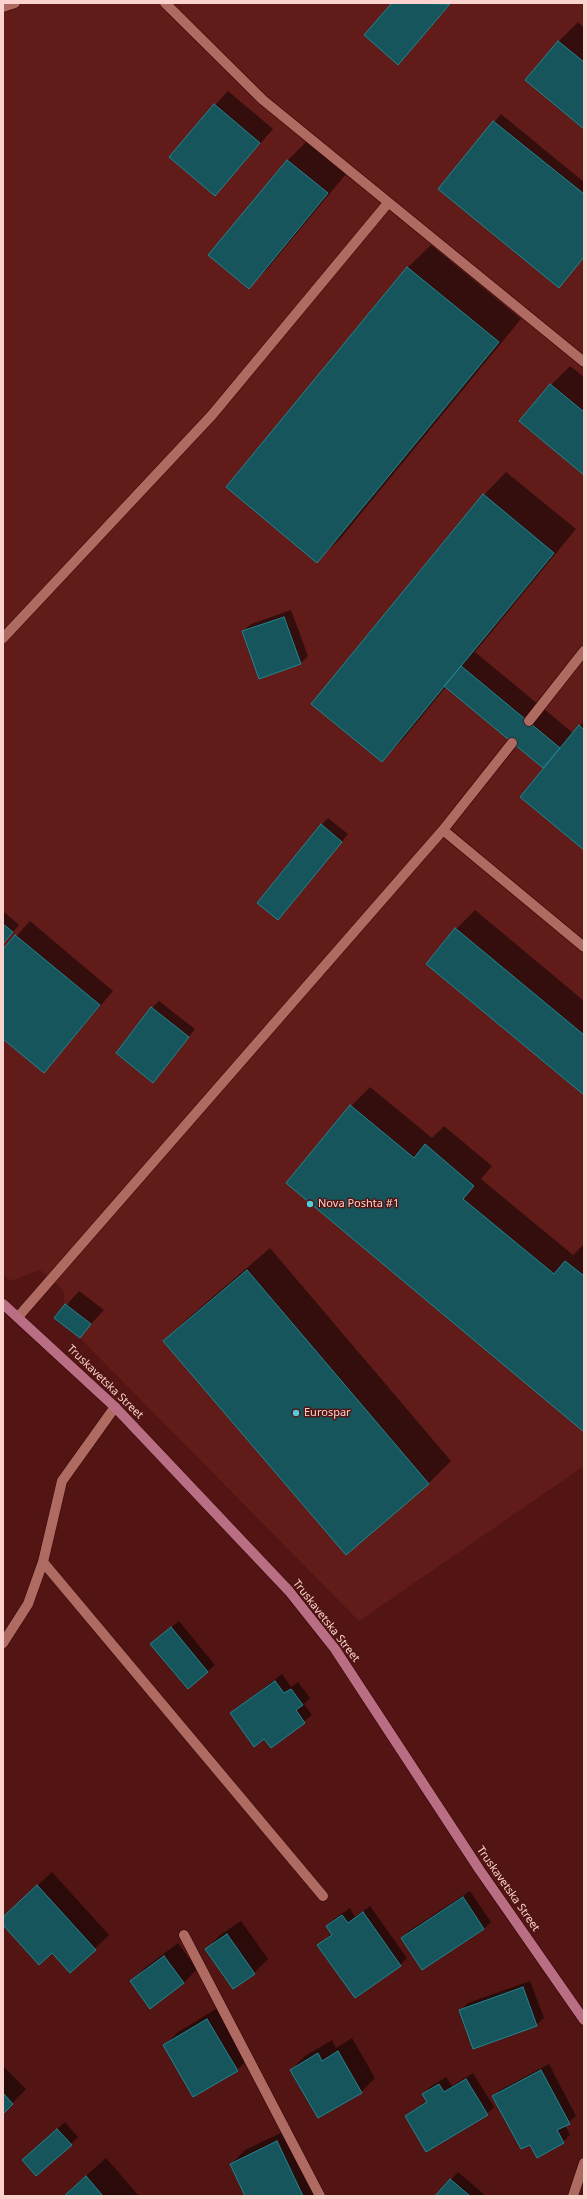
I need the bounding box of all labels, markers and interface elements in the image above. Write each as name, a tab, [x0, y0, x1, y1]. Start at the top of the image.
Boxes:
place label: Nova Poshta #1	[318, 1197, 399, 1211]
marker: Nova Poshta #1	[305, 1199, 315, 1209]
street label: Truskavetska Street	[64, 1342, 146, 1422]
place label: Eurospar	[304, 1406, 351, 1420]
marker: Eurospar	[291, 1408, 301, 1418]
street label: Truskavetska Street	[290, 1577, 362, 1665]
street label: Truskavetska Street	[474, 1844, 542, 1934]

